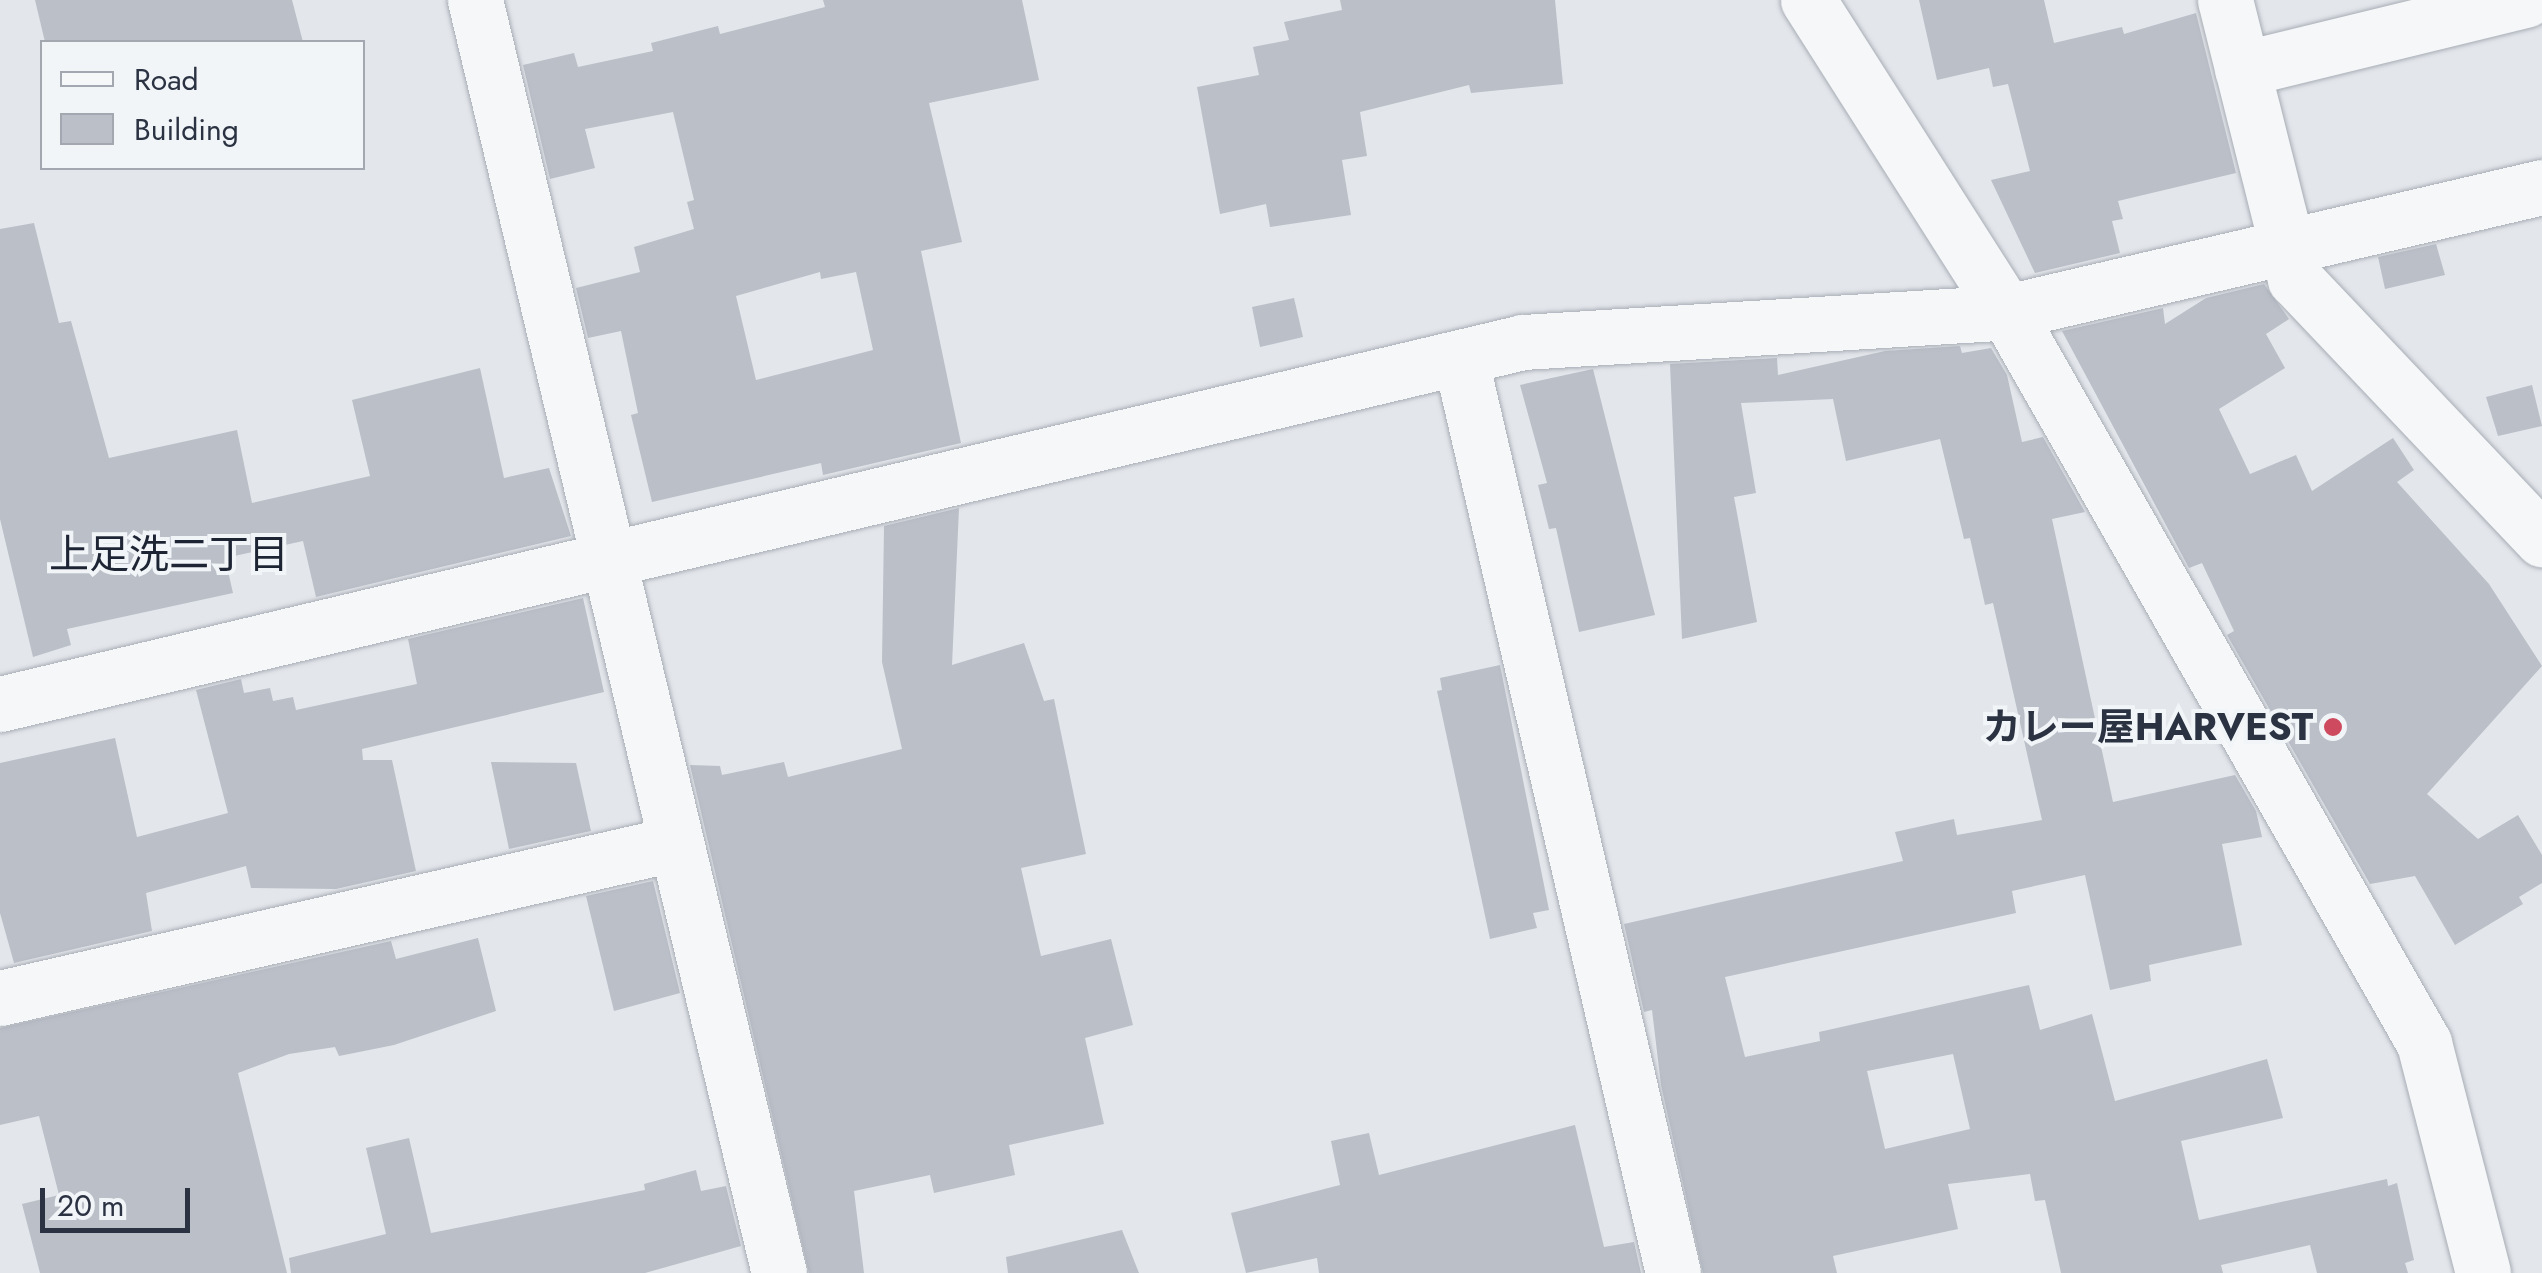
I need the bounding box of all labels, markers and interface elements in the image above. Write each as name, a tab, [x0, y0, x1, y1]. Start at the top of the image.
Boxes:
legend	[40, 40, 365, 170]
text: Road	[134, 58, 199, 101]
text: Building	[134, 108, 239, 151]
district label: 上足洗二丁目	[49, 530, 289, 578]
place label: カレー屋HARVEST	[1983, 704, 2313, 750]
marker: カレー屋HARVEST	[2322, 716, 2344, 738]
scale bar	[45, 1168, 195, 1230]
text: 20 m	[57, 1184, 124, 1227]

